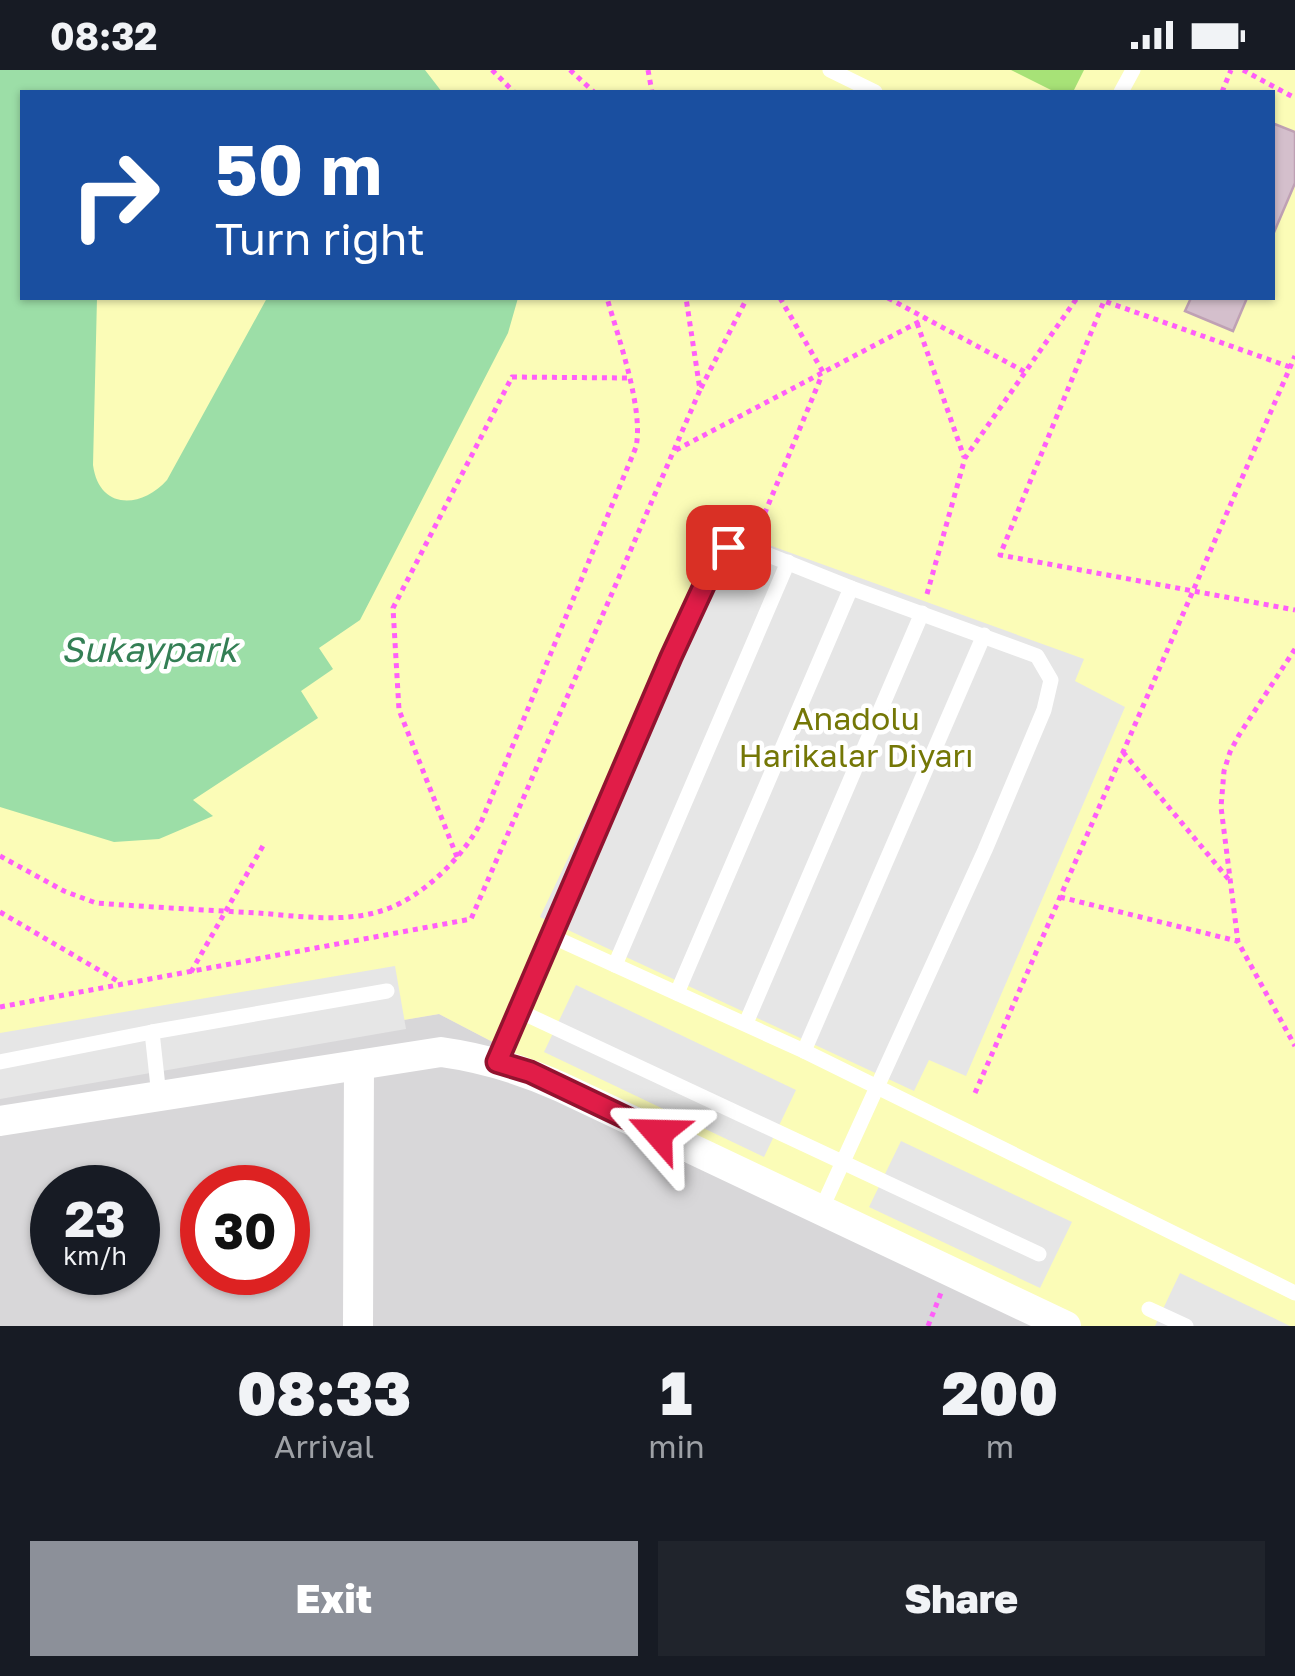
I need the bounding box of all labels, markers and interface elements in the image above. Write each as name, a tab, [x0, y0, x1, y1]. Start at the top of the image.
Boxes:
text: 08:32	[50, 13, 158, 58]
text: 50 m	[215, 126, 382, 210]
icon: right	[50, 130, 180, 260]
text: Turn right	[215, 211, 425, 265]
pin	[686, 505, 771, 590]
icon: arrive	[701, 520, 756, 575]
water label: Sukaypark	[61, 628, 240, 670]
park label: Anadolu Harikalar Diyarı	[738, 699, 974, 774]
position arrow	[606, 1081, 710, 1185]
speed limit sign: 30	[180, 1165, 310, 1295]
text: 23	[64, 1188, 125, 1248]
text: km/h	[63, 1240, 127, 1271]
text: 08:33	[237, 1356, 411, 1428]
text: 1	[661, 1356, 692, 1428]
text: 200	[942, 1356, 1058, 1428]
text: Arrival	[274, 1427, 374, 1465]
text: min	[648, 1427, 705, 1465]
text: m	[986, 1427, 1014, 1465]
button: Exit	[30, 1541, 638, 1656]
button: Share	[658, 1541, 1265, 1656]

